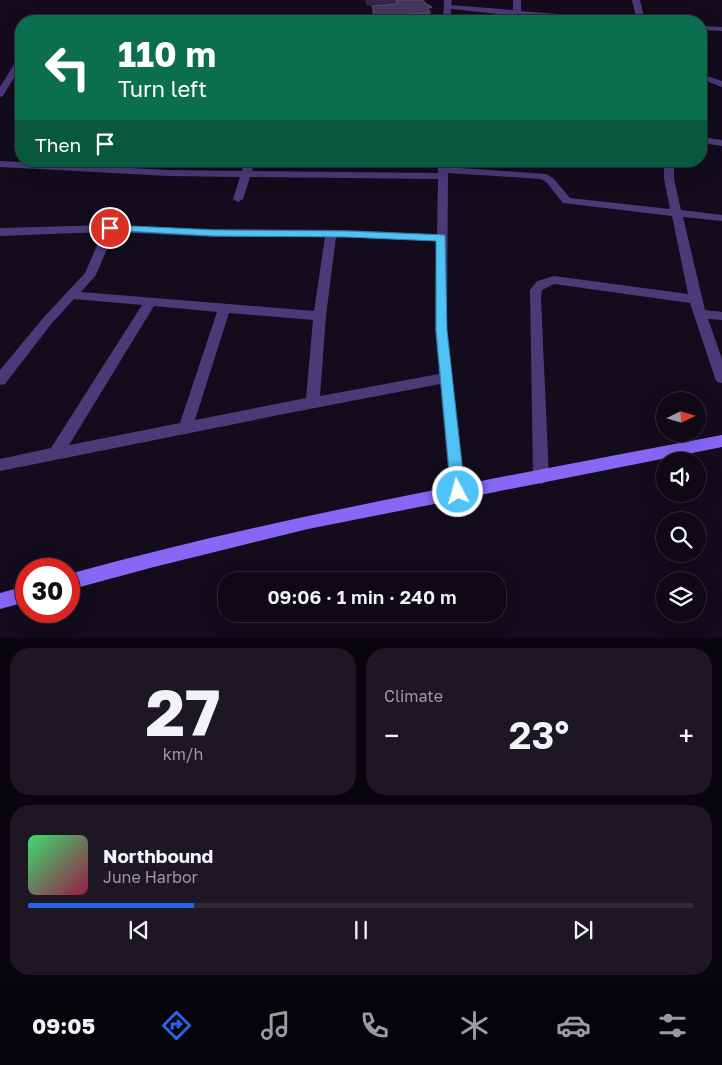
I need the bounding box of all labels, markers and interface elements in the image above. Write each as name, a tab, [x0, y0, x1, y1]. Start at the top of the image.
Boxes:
text: 110 m	[118, 33, 216, 75]
icon: left	[35, 35, 100, 100]
text: Turn left	[118, 75, 207, 102]
icon: arrive	[91, 130, 119, 158]
text: Then	[35, 133, 81, 156]
pin	[89, 207, 131, 249]
icon: arrive	[96, 214, 124, 242]
north arrow	[656, 392, 706, 442]
map controls	[656, 392, 706, 622]
button: sound	[656, 452, 706, 502]
position arrow	[431, 465, 483, 517]
button: search	[656, 512, 706, 562]
speed limit sign: 30	[15, 558, 80, 623]
button: layers	[656, 572, 706, 622]
text: 09:06 · 1 min · 240 m	[267, 585, 457, 608]
text: 27	[145, 672, 221, 750]
text: Climate	[384, 686, 443, 706]
text: 23°	[509, 712, 569, 757]
text: −	[384, 719, 399, 752]
text: +	[679, 719, 694, 752]
text: km/h	[163, 744, 203, 764]
text: Northbound	[103, 844, 213, 867]
text: June Harbor	[103, 867, 198, 887]
icon: previous	[125, 916, 153, 944]
icon: pause	[347, 916, 375, 944]
icon: next	[569, 916, 597, 944]
icon: directions	[159, 1008, 194, 1043]
icon: music	[258, 1008, 293, 1043]
icon: phone	[357, 1008, 392, 1043]
icon: climate	[457, 1008, 492, 1043]
icon: car	[556, 1008, 591, 1043]
icon: filters	[655, 1008, 690, 1043]
text: 09:05	[32, 1012, 95, 1039]

